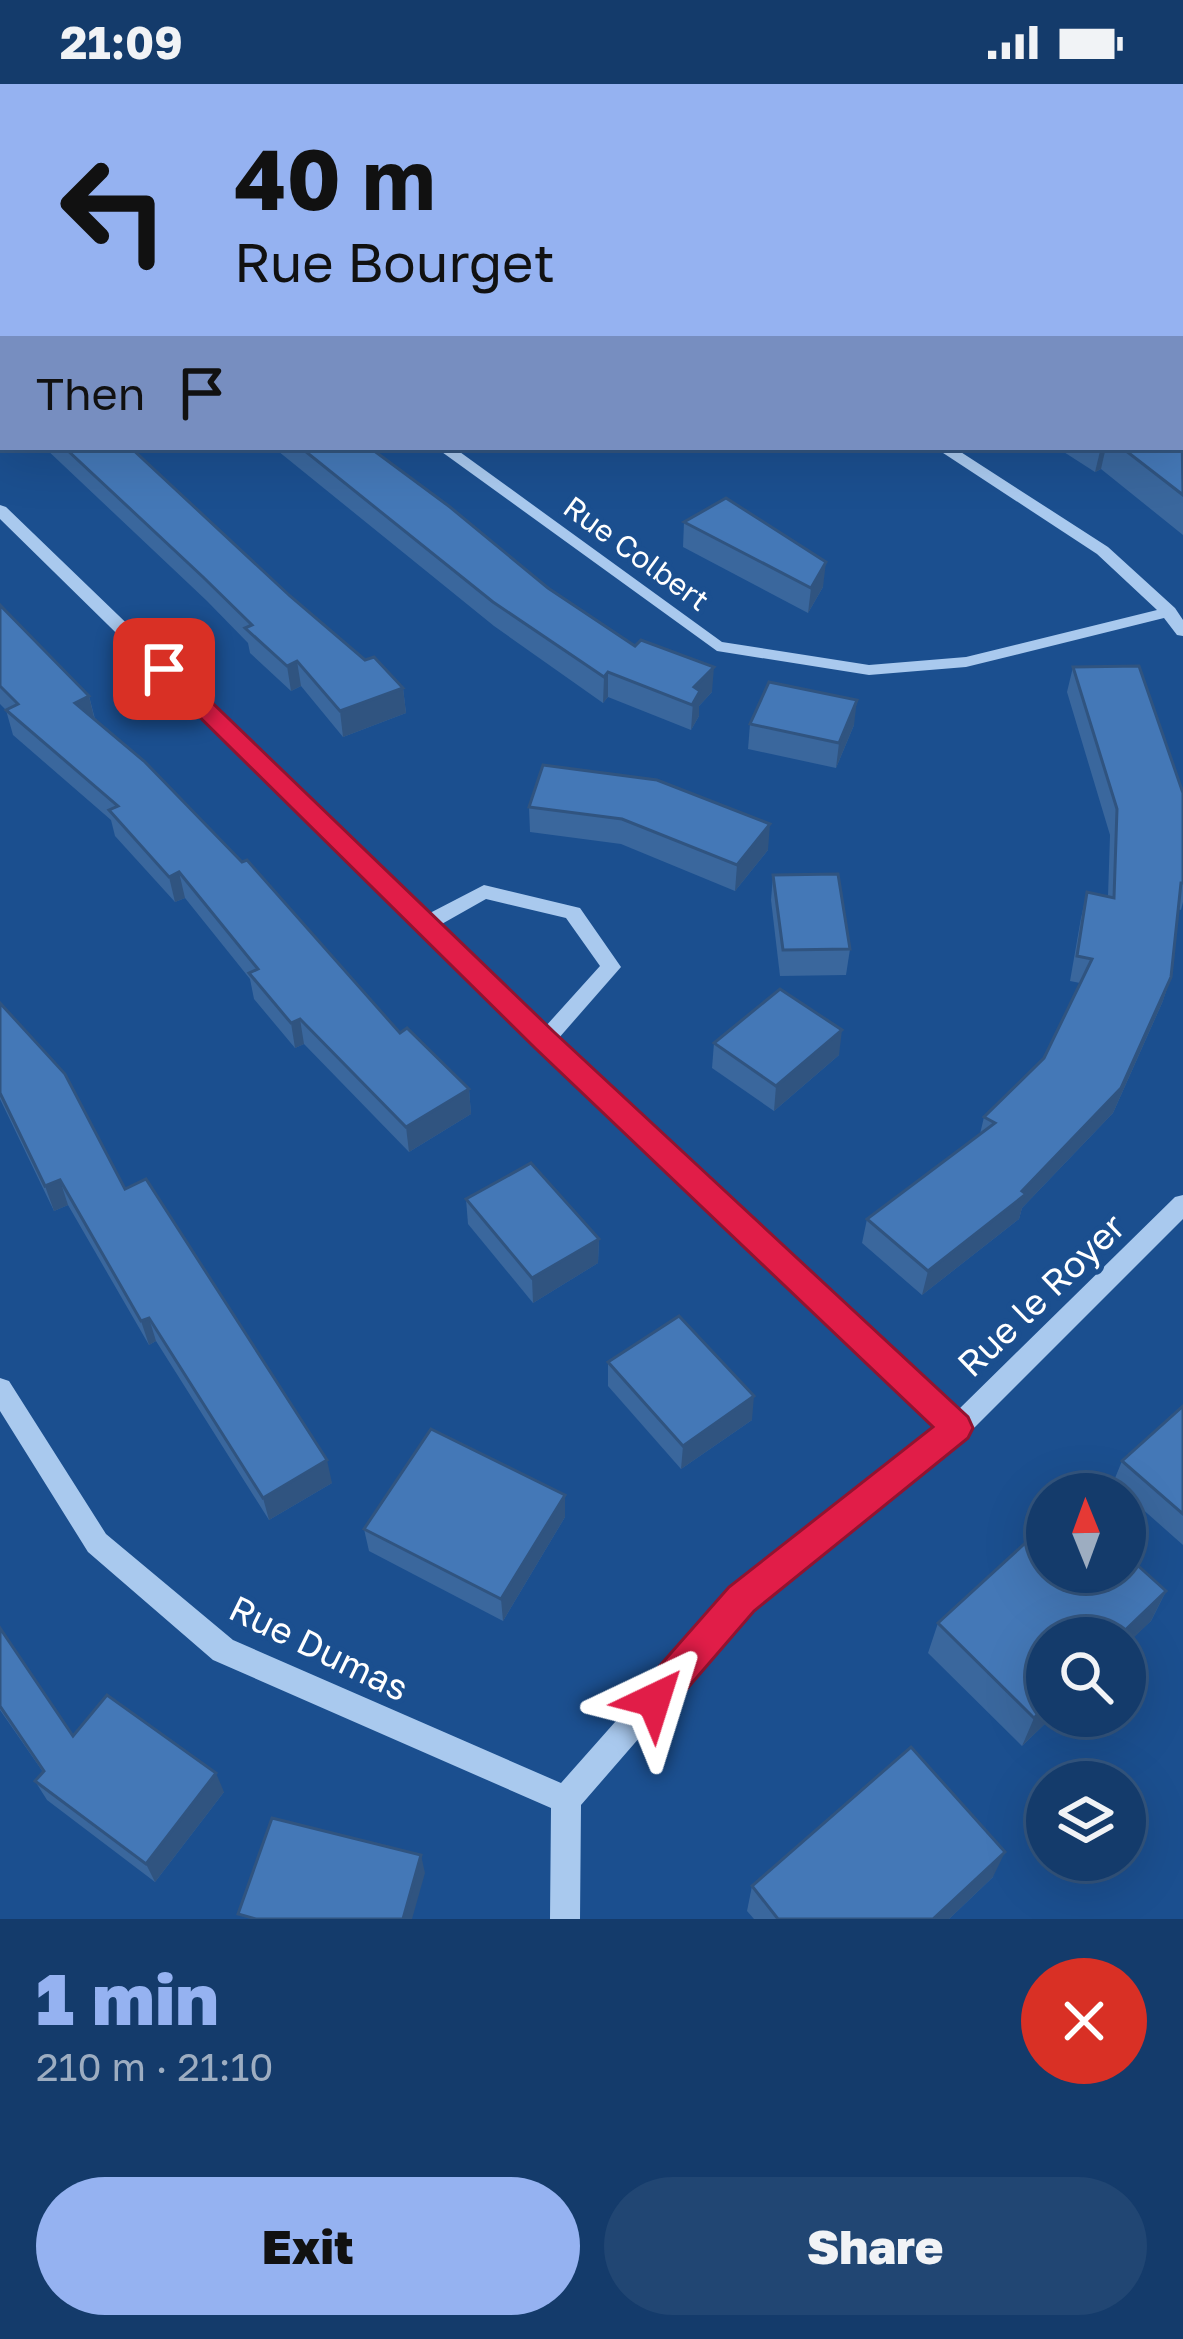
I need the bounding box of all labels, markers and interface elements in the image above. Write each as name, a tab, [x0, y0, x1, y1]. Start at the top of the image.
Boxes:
text: 21:09	[60, 15, 183, 69]
text: 40 m	[234, 128, 436, 228]
icon: left	[36, 132, 192, 288]
text: Rue Bourget	[234, 229, 555, 294]
icon: arrive	[169, 360, 235, 426]
text: Then	[36, 366, 145, 420]
street label: Rue Colbert	[557, 488, 716, 618]
pin	[113, 618, 215, 720]
icon: arrive	[131, 636, 197, 702]
street label: Rue le Royer	[948, 1204, 1133, 1385]
north arrow	[1026, 1473, 1146, 1593]
map controls	[1026, 1473, 1146, 1881]
street label: Rue Dumas	[223, 1586, 416, 1709]
button: search	[1026, 1617, 1146, 1737]
position arrow	[591, 1637, 717, 1763]
button: layers	[1026, 1761, 1146, 1881]
text: 1 min	[36, 1954, 219, 2041]
button: close	[1021, 1958, 1147, 2084]
text: 210 m · 21:10	[36, 2043, 274, 2090]
button: Exit	[36, 2177, 580, 2315]
button: Share	[604, 2177, 1147, 2315]

